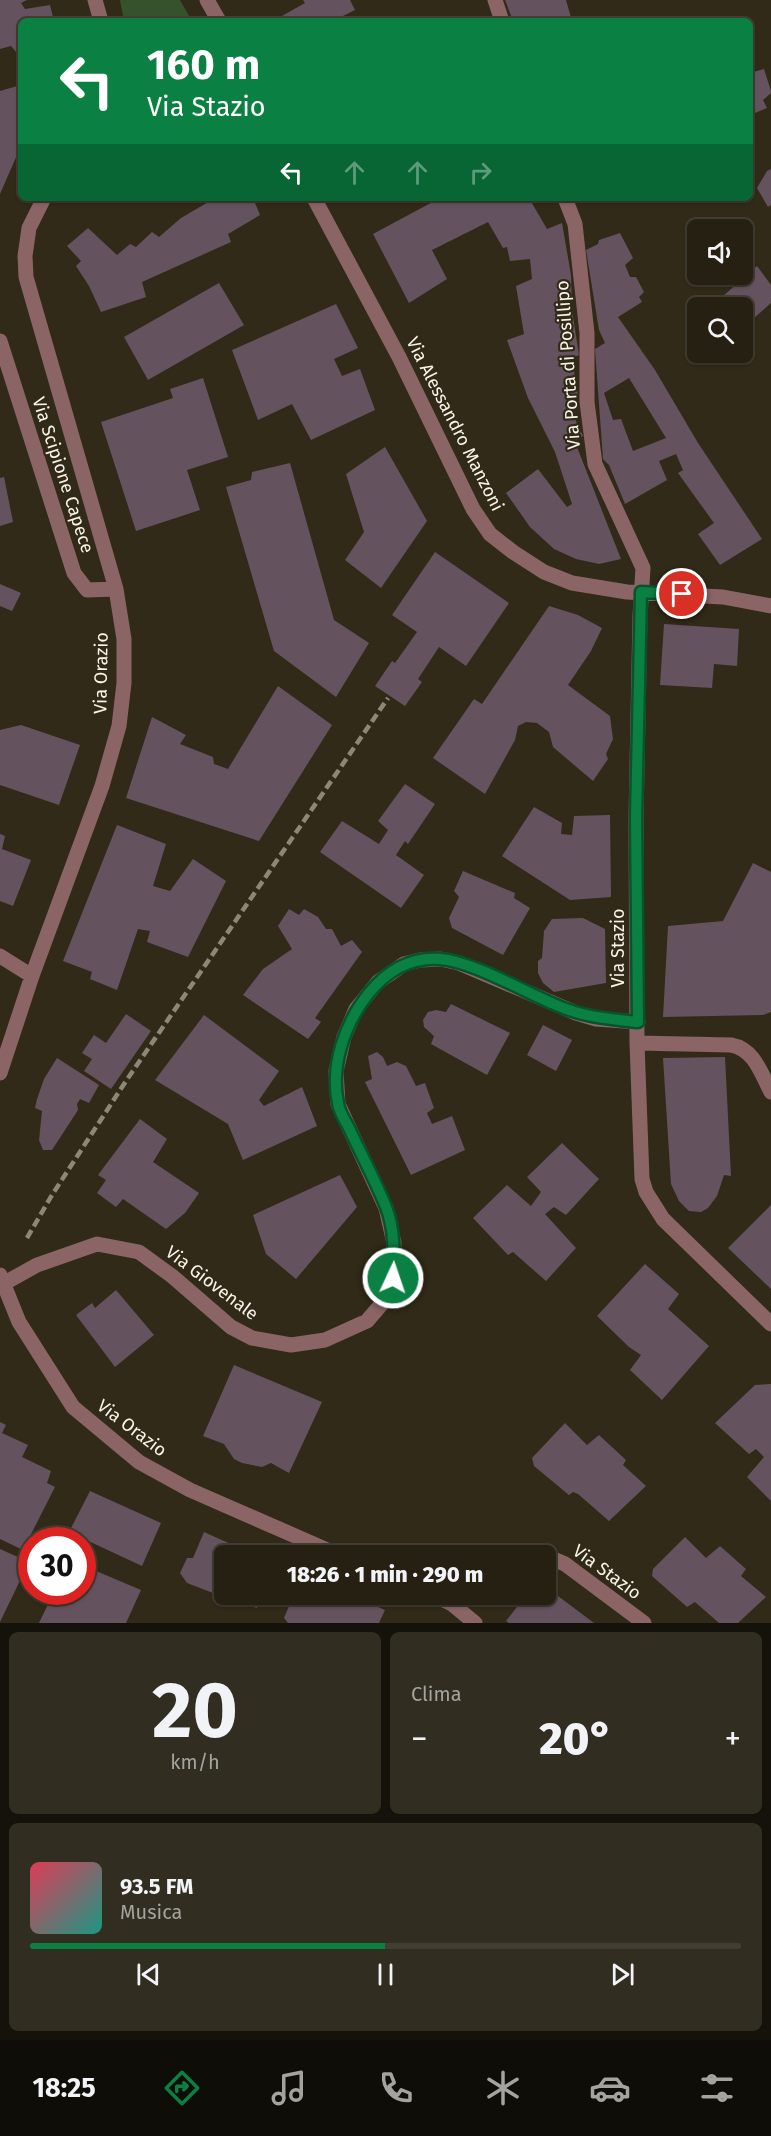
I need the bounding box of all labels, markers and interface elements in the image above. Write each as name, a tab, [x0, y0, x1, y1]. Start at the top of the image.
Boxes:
text: 160 m	[147, 40, 260, 90]
icon: left	[48, 42, 126, 120]
text: Via Stazio	[147, 91, 266, 123]
icon: left	[275, 156, 308, 189]
icon: ahead	[338, 156, 371, 189]
icon: ahead	[401, 156, 434, 189]
icon: right	[464, 156, 497, 189]
map controls	[687, 219, 753, 363]
button: sound	[687, 219, 753, 285]
street label: Via Porta di Posillipo	[551, 280, 585, 450]
button: search	[687, 297, 753, 363]
street label: Via Alessandro Manzoni	[402, 333, 508, 515]
street label: Via Scipione Capece	[27, 394, 99, 556]
pin	[656, 568, 707, 619]
icon: arrive	[665, 577, 698, 610]
street label: Via Orazio	[89, 632, 113, 714]
street label: Via Stazio	[607, 908, 629, 988]
street label: Via Giovenale	[161, 1241, 263, 1325]
position arrow	[361, 1246, 425, 1310]
street label: Via Orazio	[93, 1395, 171, 1461]
speed limit sign: 30	[18, 1527, 96, 1605]
street label: Via Stazio	[569, 1540, 645, 1604]
text: 18:26 · 1 min · 290 m	[287, 1561, 483, 1588]
text: 20	[152, 1664, 238, 1758]
text: Clima	[411, 1682, 462, 1706]
text: 20°	[539, 1712, 613, 1766]
text: −	[411, 1719, 428, 1759]
text: +	[725, 1719, 741, 1759]
text: km/h	[170, 1750, 220, 1774]
text: 93.5 FM	[120, 1873, 193, 1900]
text: Musica	[120, 1900, 182, 1924]
icon: previous	[132, 1958, 165, 1991]
icon: pause	[369, 1958, 402, 1991]
icon: next	[606, 1958, 639, 1991]
icon: directions	[161, 2067, 203, 2109]
icon: music	[268, 2067, 310, 2109]
icon: phone	[375, 2067, 417, 2109]
icon: climate	[482, 2067, 524, 2109]
icon: car	[589, 2067, 631, 2109]
icon: filters	[696, 2067, 738, 2109]
text: 18:25	[33, 2072, 96, 2104]

